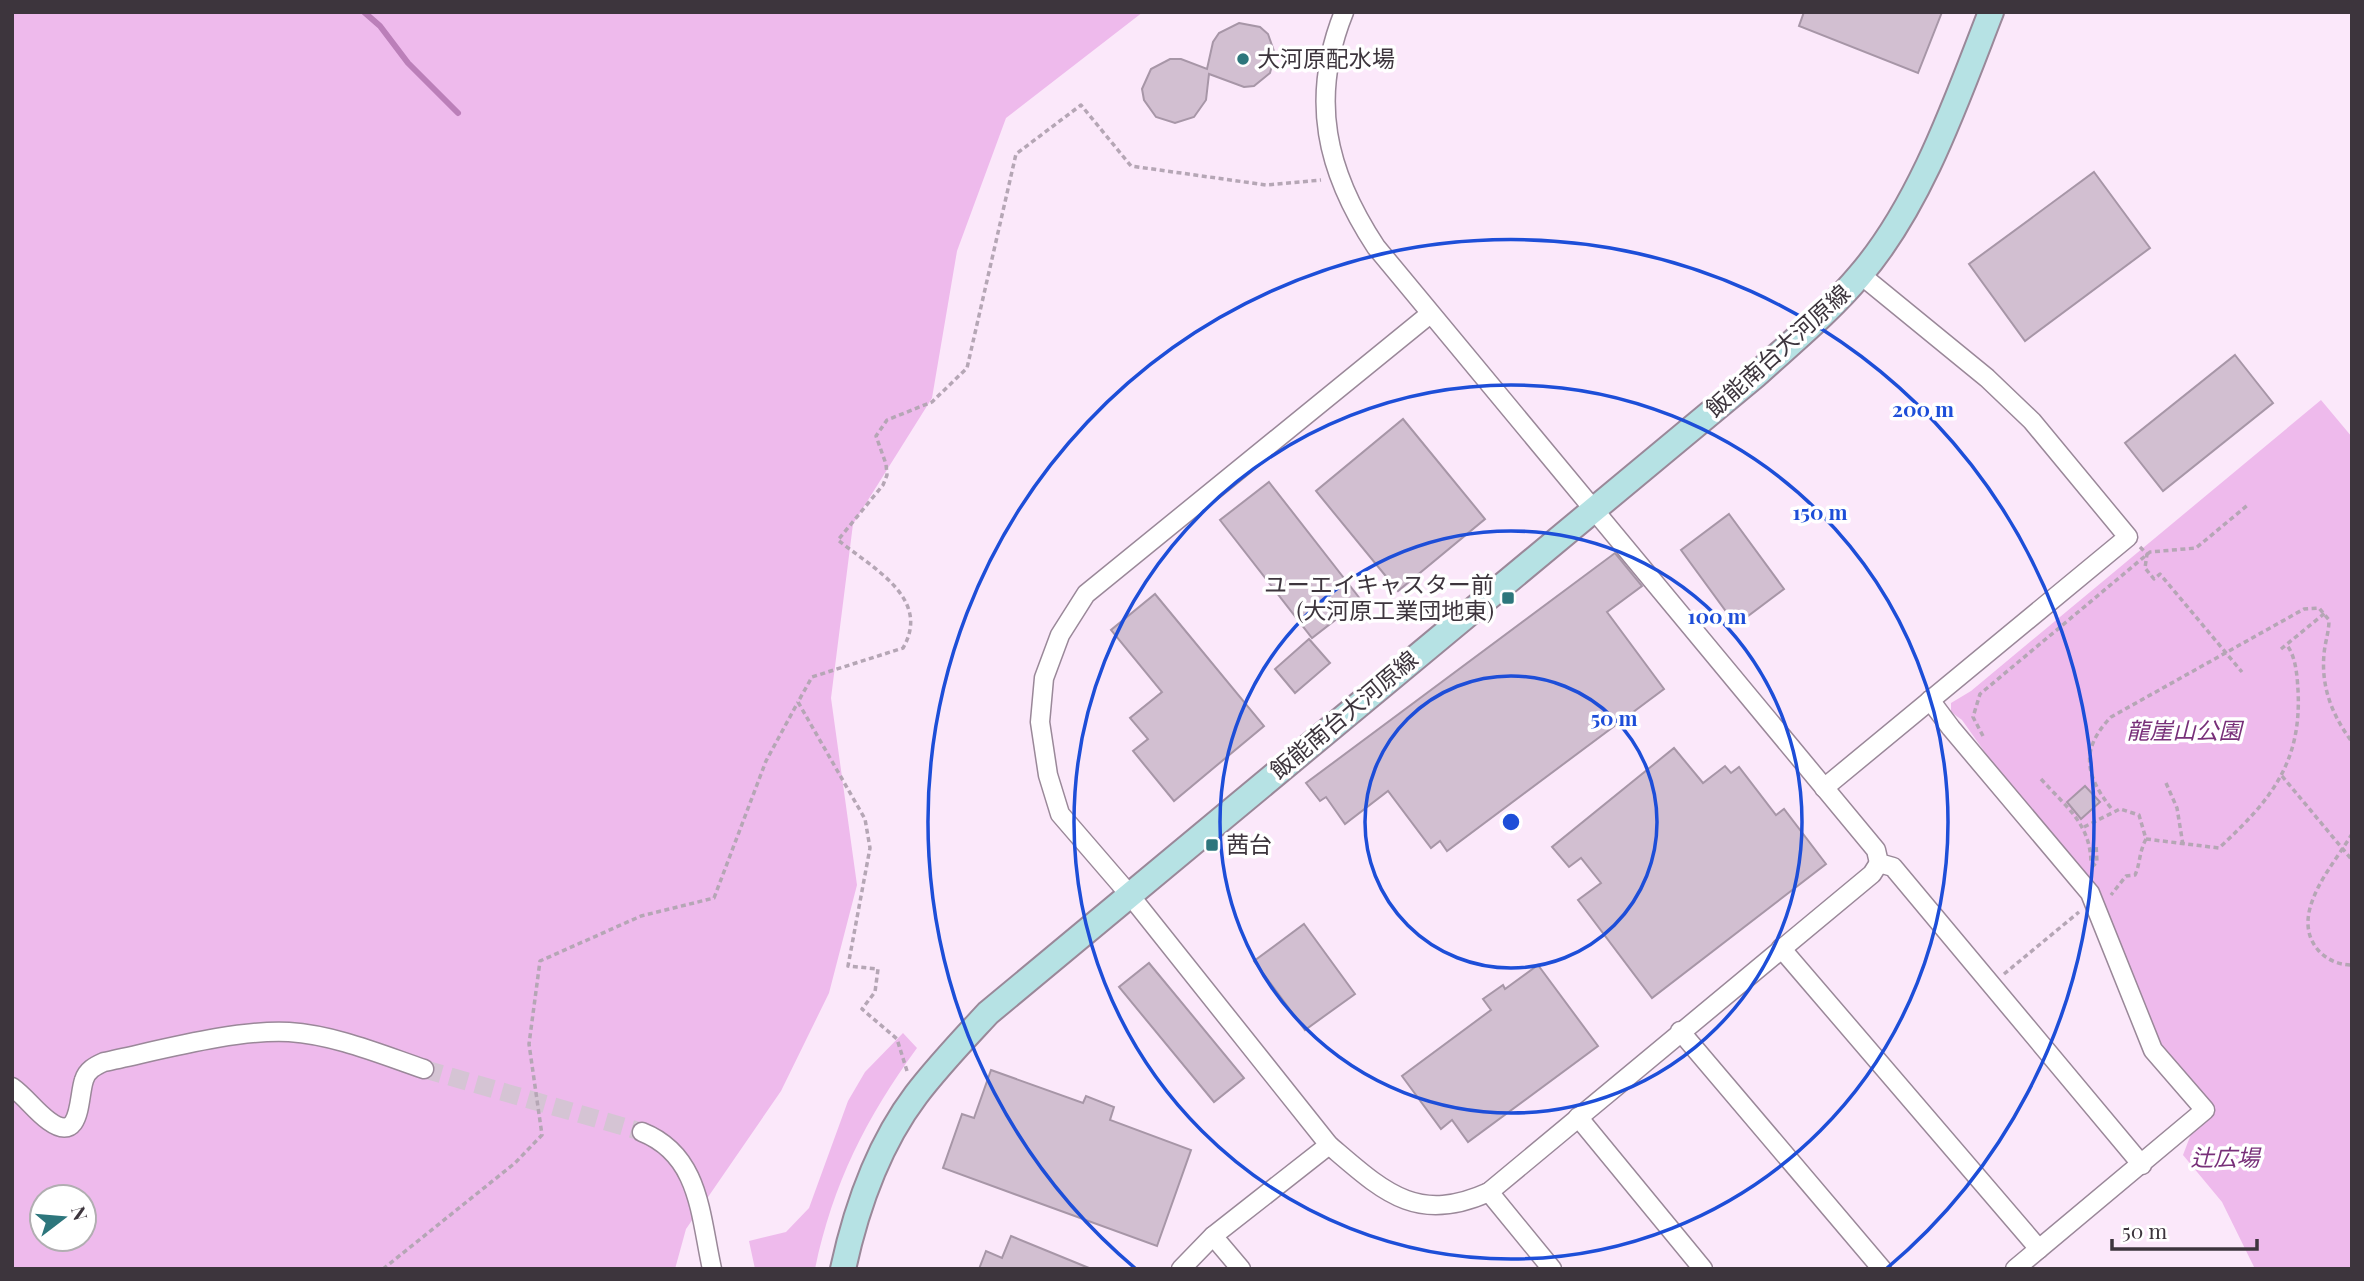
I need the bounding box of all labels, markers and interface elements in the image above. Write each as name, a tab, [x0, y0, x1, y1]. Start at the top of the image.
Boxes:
place label: 大河原配水場	[1257, 42, 1395, 73]
marker: 大河原配水場	[1235, 51, 1251, 67]
street label: 飯能南台大河原線	[1698, 277, 1856, 423]
text: 200 m	[1892, 394, 1954, 422]
text: 150 m	[1793, 497, 1847, 525]
place label: ユーエイキャスター前 (大河原工業団地東)	[1264, 568, 1494, 625]
marker: ユーエイキャスター前 (大河原工業団地東)	[1500, 590, 1516, 606]
text: 100 m	[1687, 601, 1747, 629]
street label: 飯能南台大河原線	[1263, 643, 1423, 785]
text: 50 m	[1590, 703, 1638, 731]
park label: 龍崖山公園	[2127, 714, 2245, 745]
centre of rings	[1499, 810, 1523, 834]
place label: 茜台	[1226, 828, 1272, 859]
marker: 茜台	[1204, 837, 1220, 853]
park label: 辻広場	[2191, 1141, 2263, 1172]
north arrow	[28, 1183, 98, 1253]
text: N	[66, 1203, 95, 1223]
scale bar	[2112, 1208, 2257, 1252]
text: 50 m	[2122, 1216, 2168, 1244]

